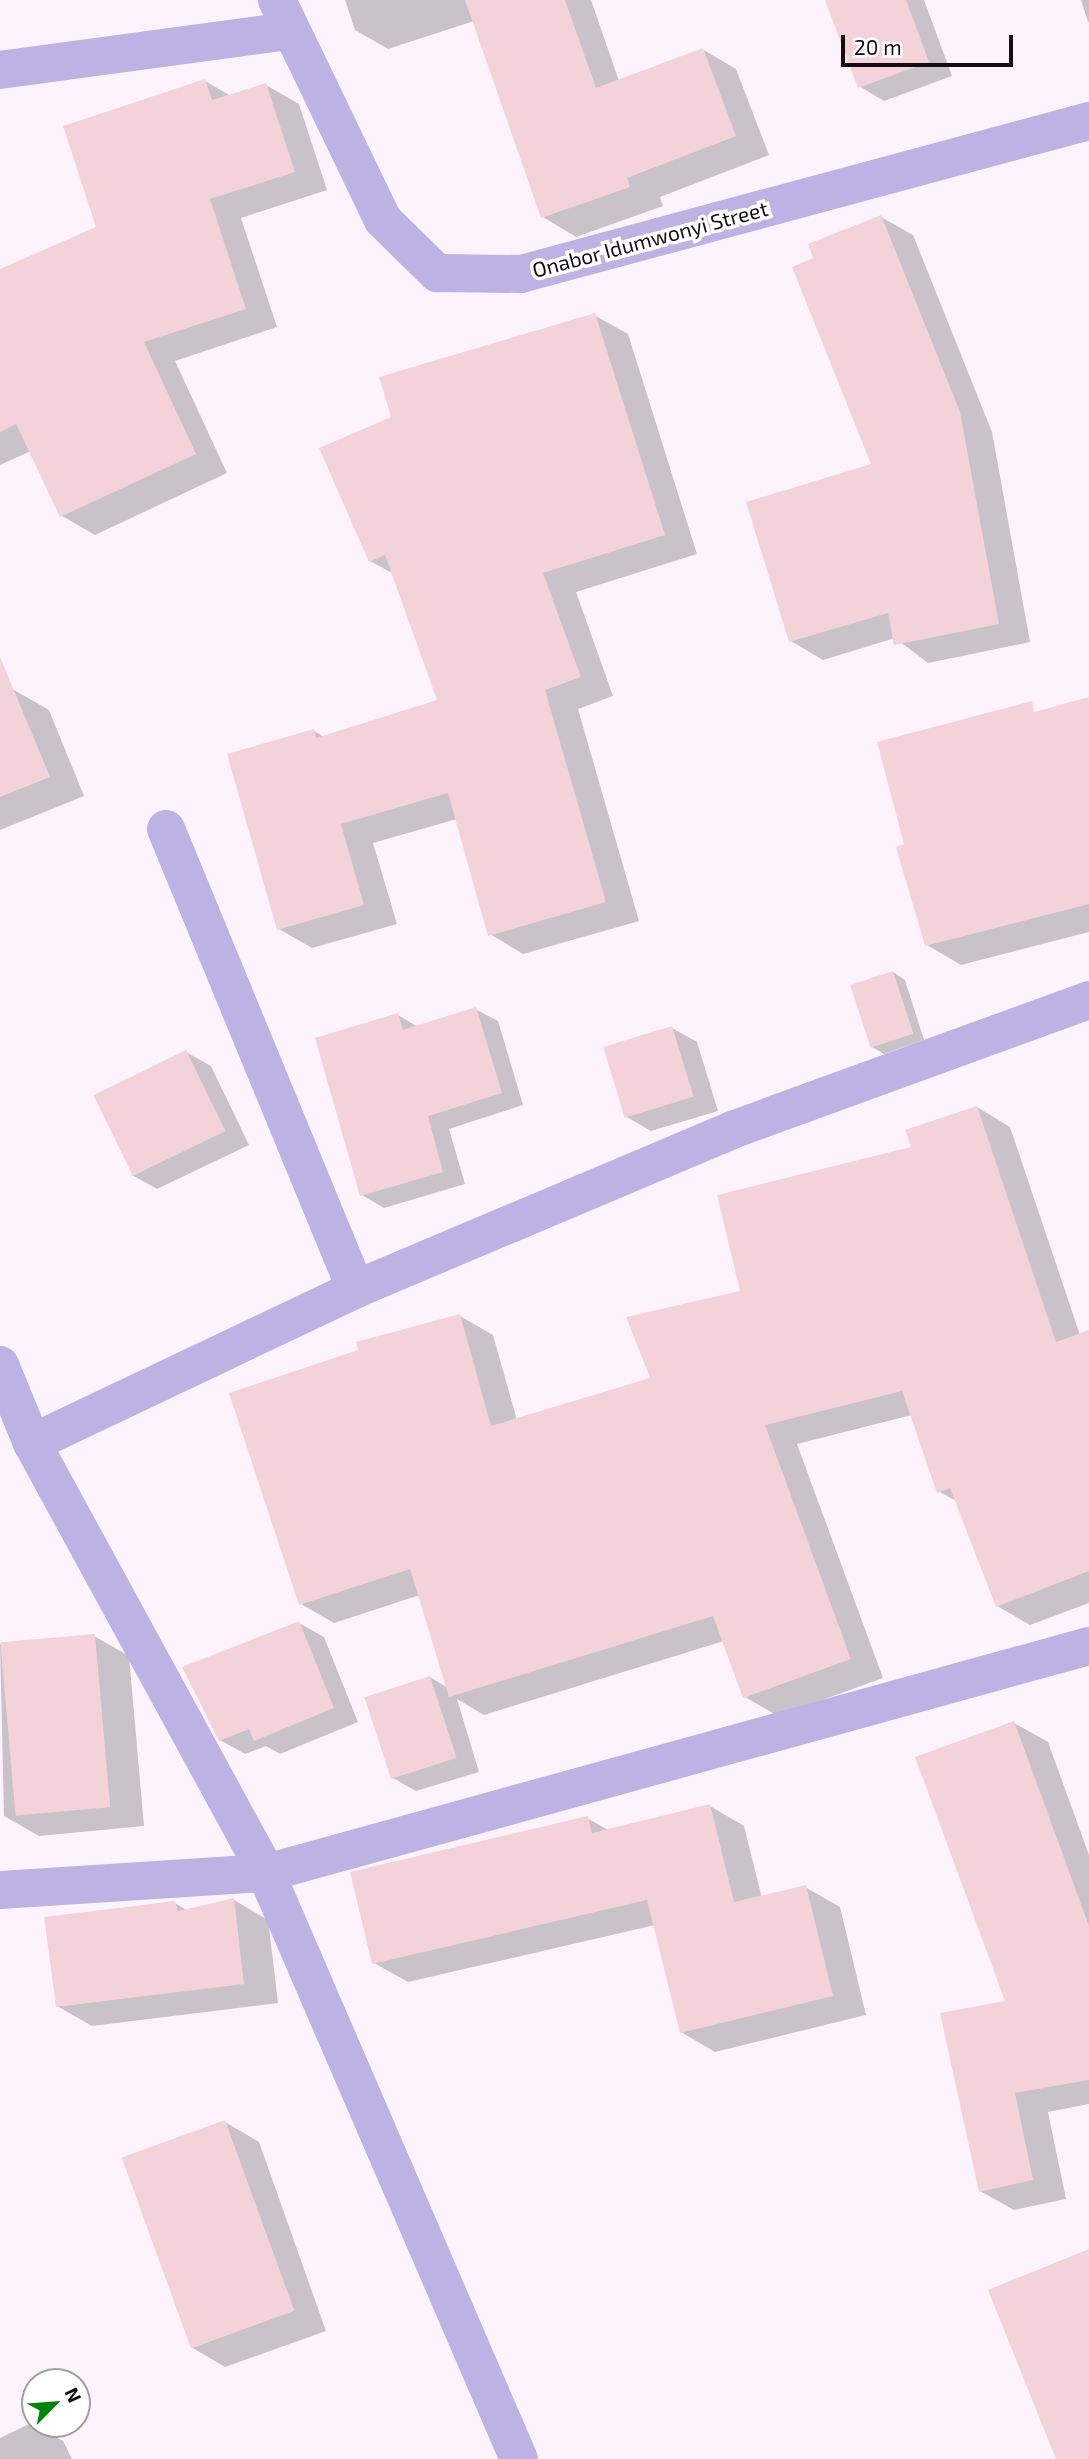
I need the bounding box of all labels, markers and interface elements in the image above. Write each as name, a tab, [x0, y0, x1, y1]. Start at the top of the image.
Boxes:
scale bar	[844, 21, 1016, 65]
text: 20 m	[854, 34, 902, 59]
street label: Onabor Idumwonyi Street	[529, 195, 771, 283]
north arrow	[21, 2368, 91, 2438]
text: N	[60, 2384, 87, 2406]

